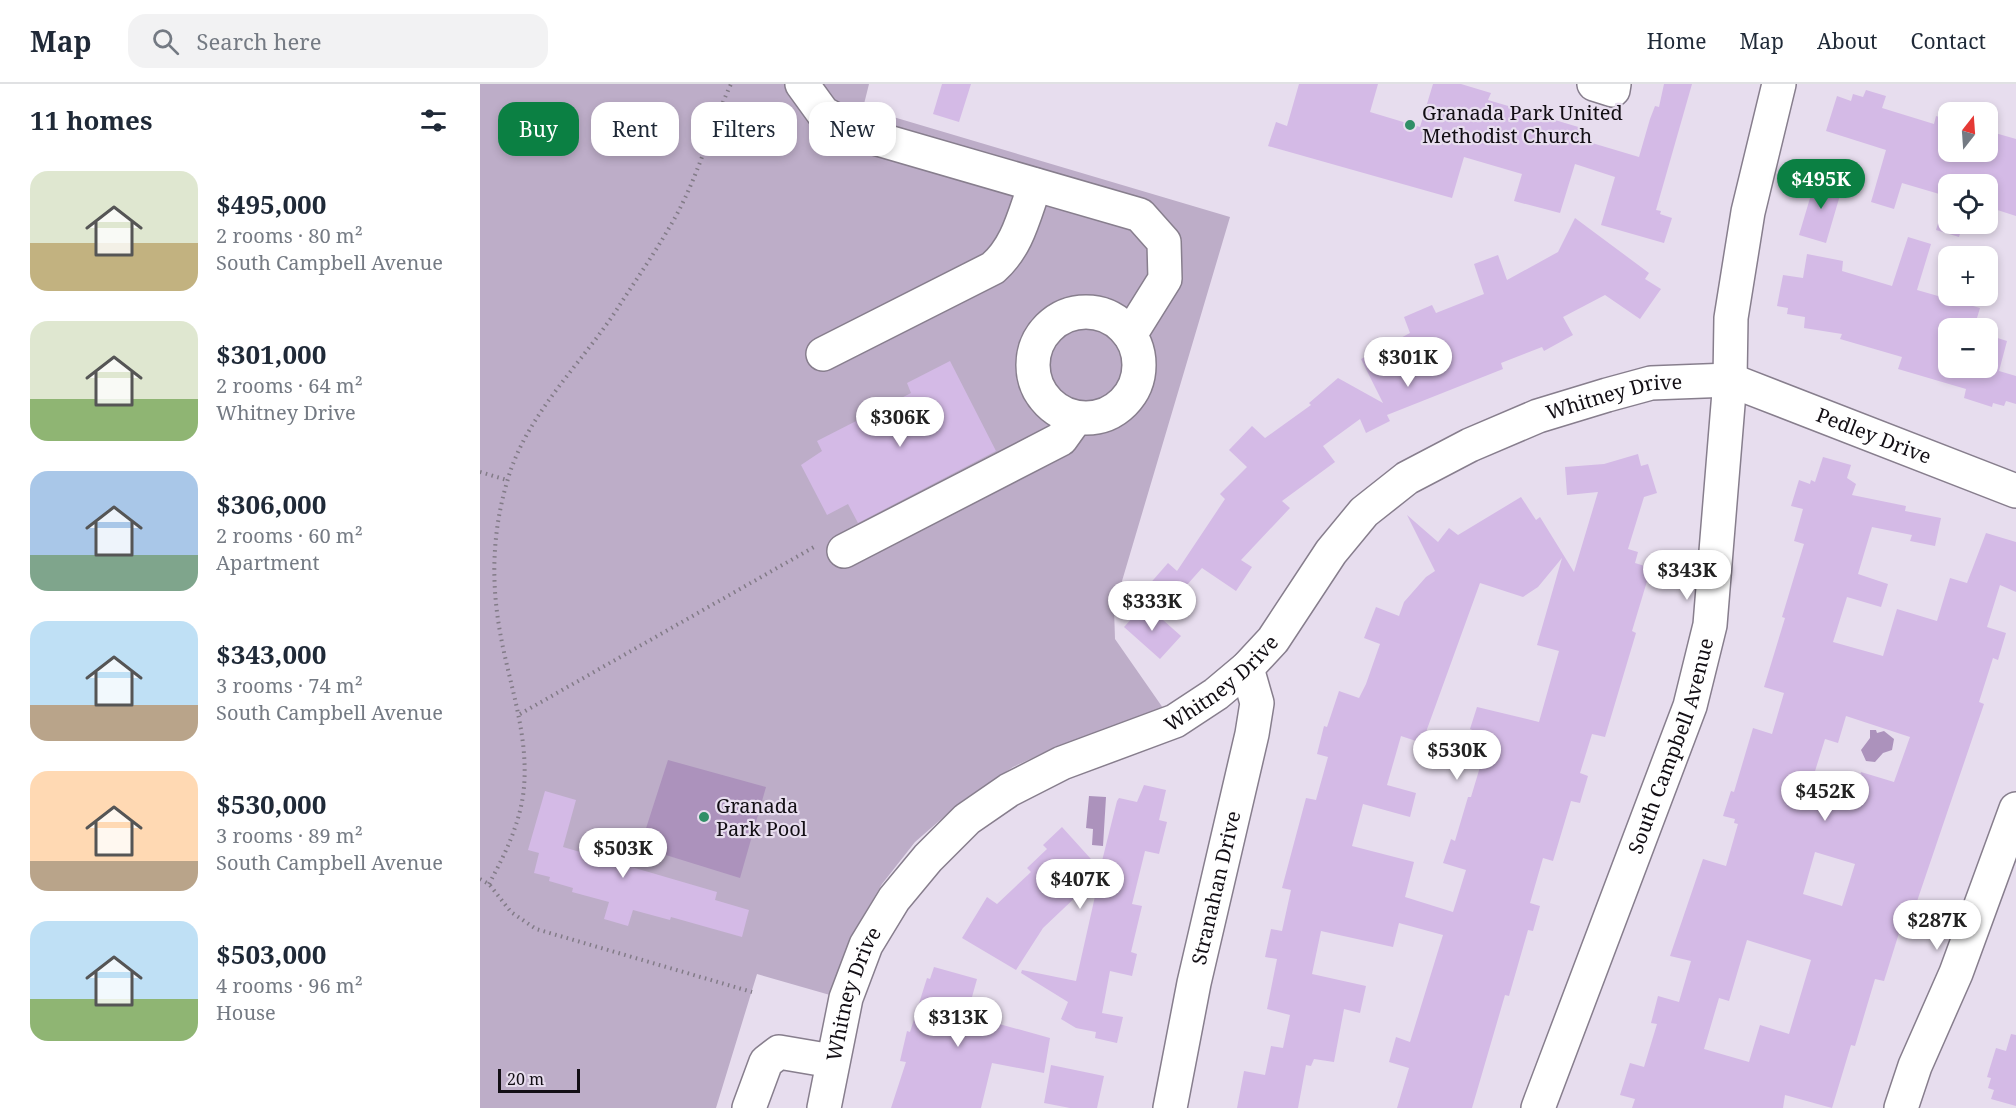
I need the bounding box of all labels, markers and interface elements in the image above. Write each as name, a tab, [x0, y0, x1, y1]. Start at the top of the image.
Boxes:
search box	[128, 14, 548, 68]
text: Map	[30, 22, 92, 60]
icon: search	[149, 25, 182, 58]
text: Search here	[197, 26, 321, 56]
text: Home	[1647, 27, 1707, 55]
text: Map	[1740, 27, 1784, 55]
text: About	[1817, 27, 1878, 55]
text: Contact	[1911, 27, 1986, 55]
place label: Granada Park United Methodist Church	[1422, 99, 1623, 149]
text: 11 homes	[30, 102, 152, 138]
chip: Buy	[498, 102, 579, 156]
chip: Rent	[591, 102, 679, 156]
chip: Filters	[691, 102, 797, 156]
chip: New	[809, 102, 896, 156]
north arrow	[1938, 102, 1998, 162]
map controls	[1938, 102, 1998, 378]
icon: filters	[417, 104, 450, 137]
marker: Granada Park United Methodist Church	[1403, 118, 1417, 132]
pin: $495K	[1779, 159, 1863, 210]
text: $495K	[1791, 165, 1851, 192]
button: locate	[1938, 174, 1998, 234]
text: $495,000	[216, 186, 326, 222]
icon: home	[78, 195, 150, 267]
text: 2 rooms · 80 m²	[216, 222, 363, 249]
button: +	[1938, 246, 1998, 306]
text: South Campbell Avenue	[216, 249, 443, 276]
button: −	[1938, 318, 1998, 378]
text: $301,000	[216, 336, 326, 372]
pin: $301K	[1366, 337, 1450, 388]
text: $301K	[1378, 343, 1438, 370]
icon: home	[78, 345, 150, 417]
street label: Whitney Drive	[1543, 368, 1683, 426]
text: 2 rooms · 64 m²	[216, 372, 363, 399]
pin: $306K	[858, 397, 942, 448]
text: Whitney Drive	[216, 399, 356, 426]
street label: Pedley Drive	[1813, 401, 1935, 470]
text: $306K	[870, 403, 930, 430]
text: $306,000	[216, 486, 326, 522]
icon: home	[78, 495, 150, 567]
text: 2 rooms · 60 m²	[216, 522, 363, 549]
text: Apartment	[216, 549, 320, 576]
pin: $343K	[1645, 550, 1729, 601]
text: $343K	[1657, 556, 1717, 583]
pin: $333K	[1110, 581, 1194, 632]
text: $333K	[1122, 587, 1182, 614]
street label: Whitney Drive	[1159, 629, 1284, 737]
street label: South Campbell Avenue	[1621, 635, 1719, 858]
text: $343,000	[216, 636, 326, 672]
icon: home	[78, 645, 150, 717]
text: 3 rooms · 74 m²	[216, 672, 363, 699]
text: South Campbell Avenue	[216, 699, 443, 726]
pin: $530K	[1415, 730, 1499, 781]
text: $530K	[1427, 736, 1487, 763]
pin: $452K	[1783, 771, 1867, 822]
text: $452K	[1795, 777, 1855, 804]
text: $530,000	[216, 786, 326, 822]
place label: Granada Park Pool	[716, 792, 807, 842]
icon: home	[78, 795, 150, 867]
street label: Stranahan Drive	[1185, 808, 1247, 967]
marker: Granada Park Pool	[697, 810, 711, 824]
text: 3 rooms · 89 m²	[216, 822, 363, 849]
pin: $503K	[581, 828, 665, 879]
text: $503K	[593, 834, 653, 861]
text: South Campbell Avenue	[216, 849, 443, 876]
pin: $407K	[1038, 859, 1122, 910]
text: $407K	[1050, 865, 1110, 892]
pin: $287K	[1895, 900, 1979, 951]
text: $287K	[1907, 906, 1967, 933]
street label: Whitney Drive	[820, 921, 887, 1063]
text: $503,000	[216, 936, 326, 972]
icon: home	[78, 945, 150, 1017]
text: 4 rooms · 96 m²	[216, 972, 363, 999]
pin: $313K	[916, 997, 1000, 1048]
text: House	[216, 999, 276, 1026]
text: $313K	[928, 1003, 988, 1030]
scale bar	[498, 1066, 580, 1094]
text: 20 m	[507, 1068, 544, 1090]

